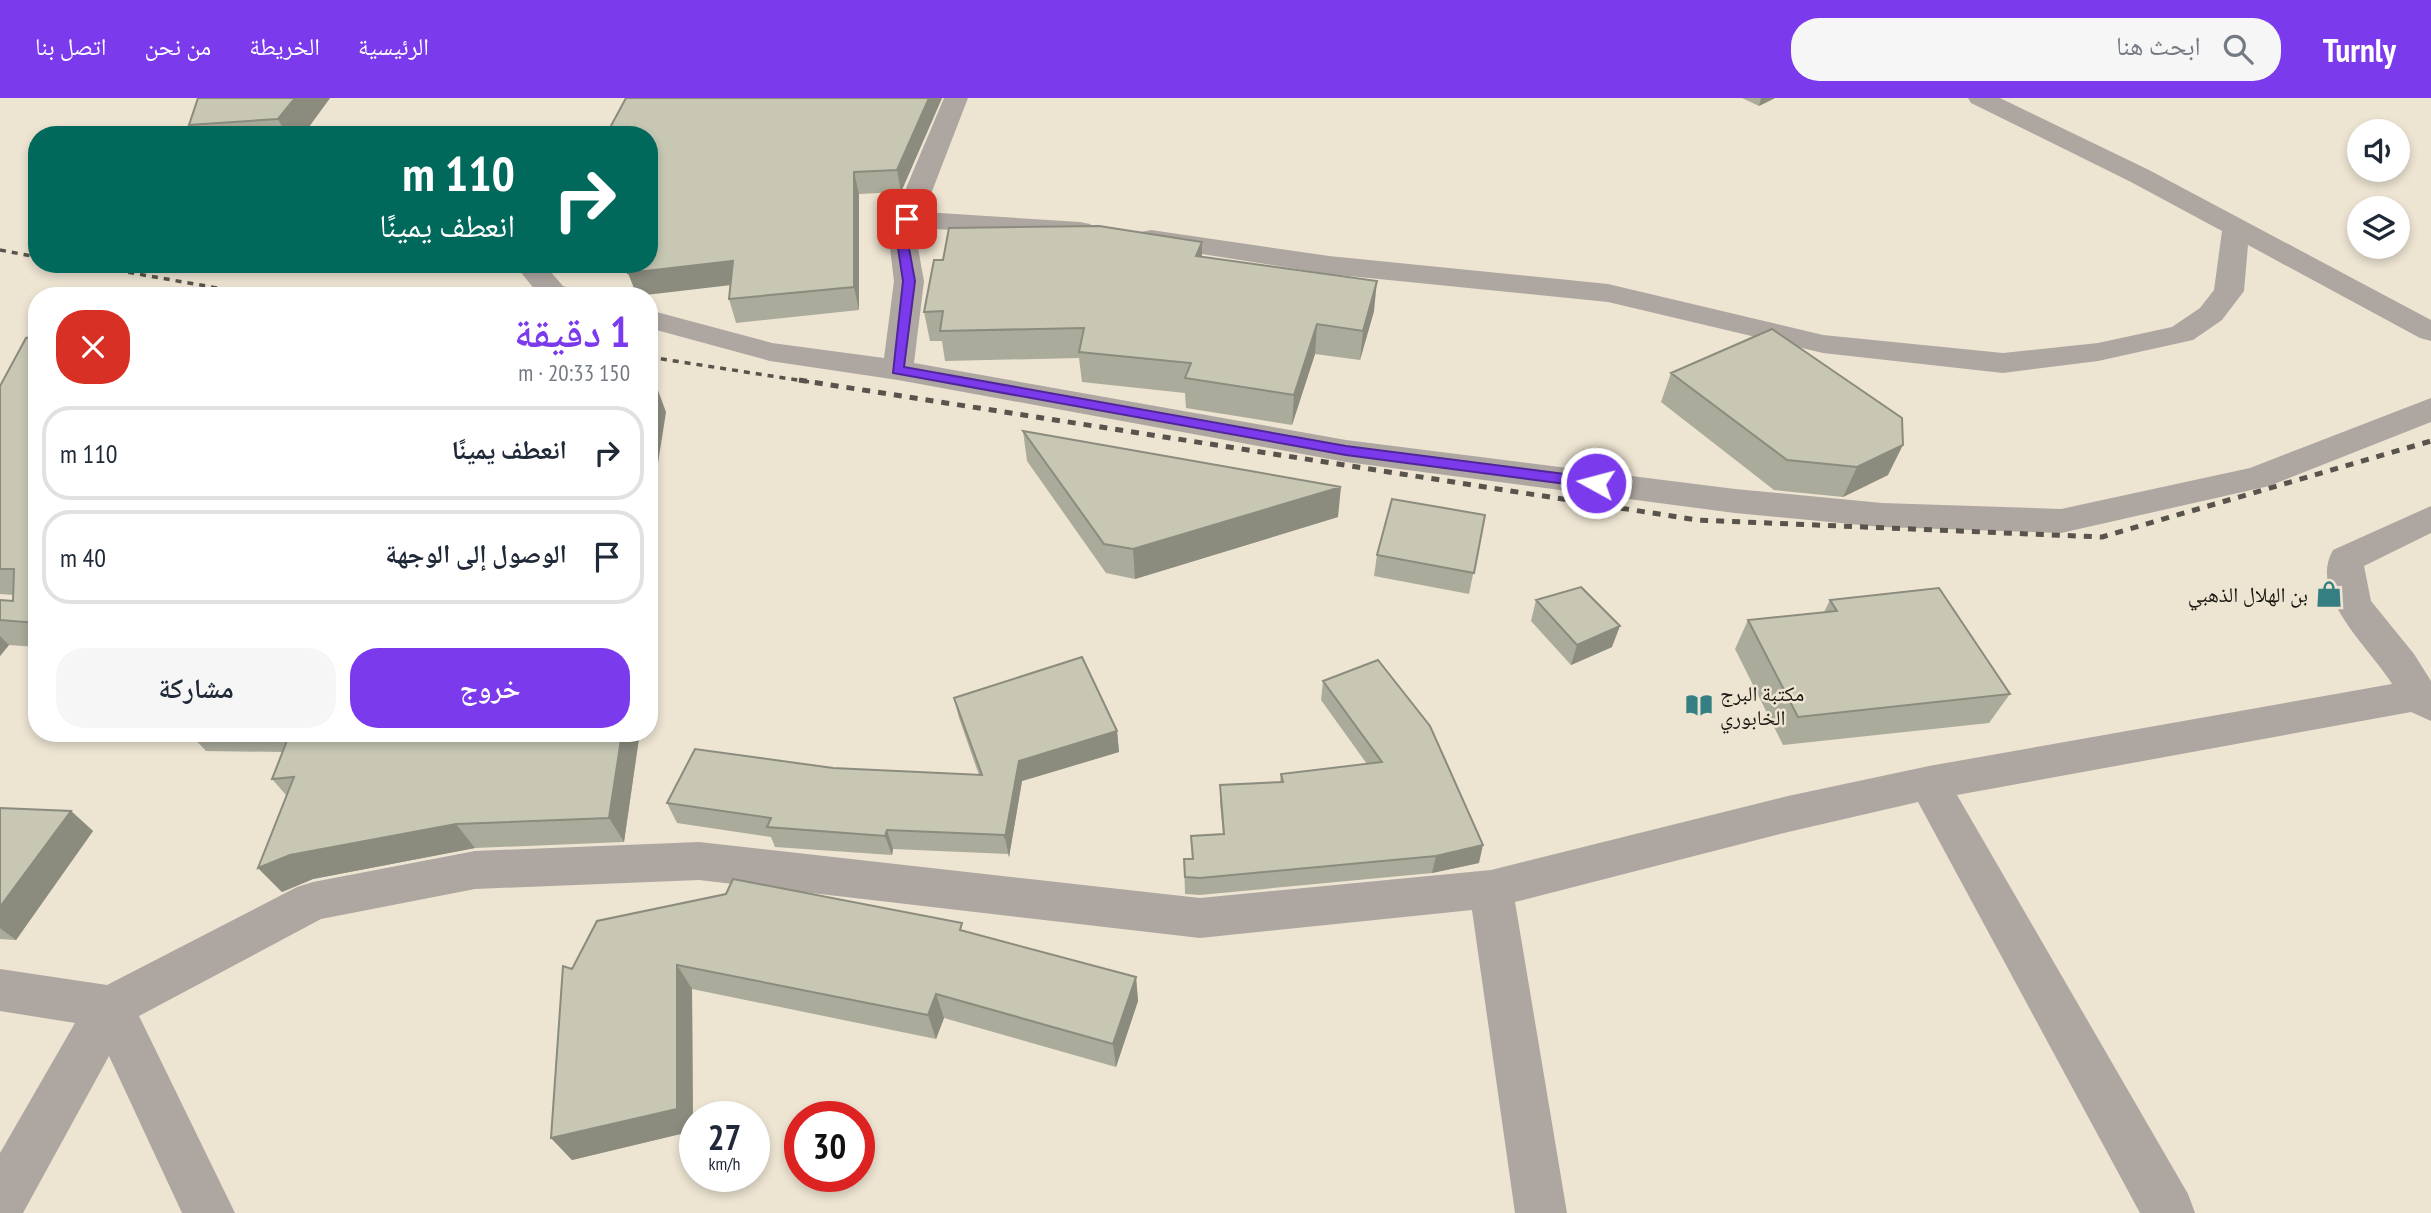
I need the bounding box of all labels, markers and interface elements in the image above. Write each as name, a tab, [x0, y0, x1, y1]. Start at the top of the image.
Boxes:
search box	[1791, 18, 2281, 81]
text: Turnly	[2323, 28, 2396, 71]
text: ابحث هنا	[2116, 29, 2201, 62]
icon: search	[2219, 30, 2257, 68]
text: اتصل بنا	[35, 31, 107, 62]
text: من نحن	[145, 31, 211, 62]
text: الخريطة	[249, 31, 320, 62]
text: الرئيسية	[358, 31, 429, 62]
map controls	[2347, 119, 2410, 259]
button: sound	[2347, 119, 2410, 182]
text: 110 m	[402, 141, 515, 205]
icon: right	[539, 154, 630, 245]
pin	[877, 189, 937, 249]
button: layers	[2347, 196, 2410, 259]
icon: arrive	[888, 200, 926, 238]
text: انعطف يمينًا	[379, 204, 515, 246]
text: 1 دقيقة	[514, 304, 630, 359]
button: close	[56, 310, 130, 384]
text: 150 m · 20:33	[518, 358, 630, 387]
text: انعطف يمينًا	[451, 433, 567, 466]
icon: right	[588, 434, 626, 472]
text: 110 m	[60, 437, 118, 470]
position arrow	[1559, 446, 1633, 520]
text: الوصول إلى الوجهة	[385, 537, 567, 570]
icon: arrive	[588, 538, 626, 576]
text: 40 m	[60, 541, 106, 574]
shop icon: بن الهلال الذهبي	[2314, 579, 2344, 609]
place label: بن الهلال الذهبي	[2188, 581, 2308, 611]
button: مشاركة	[56, 648, 336, 728]
button: خروج	[350, 648, 630, 728]
place label: مكتبة البرج الخابوري	[1720, 680, 1804, 734]
library icon: مكتبة البرج الخابوري	[1684, 690, 1714, 720]
speed limit sign: 30	[784, 1101, 875, 1192]
text: 27	[708, 1114, 741, 1160]
text: km/h	[709, 1152, 740, 1175]

